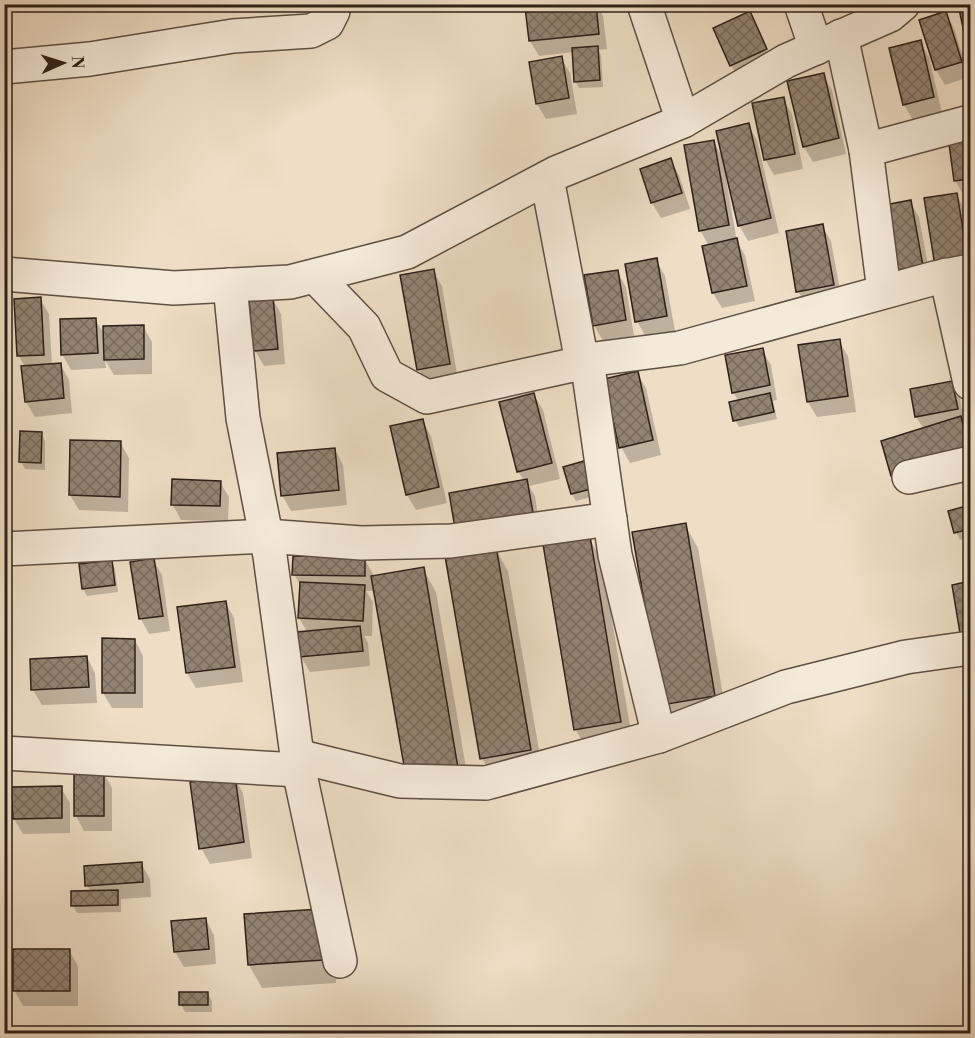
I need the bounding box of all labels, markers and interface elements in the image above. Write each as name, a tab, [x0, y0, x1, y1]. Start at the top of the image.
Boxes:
north arrow	[33, 33, 93, 93]
text: N	[67, 55, 87, 69]

